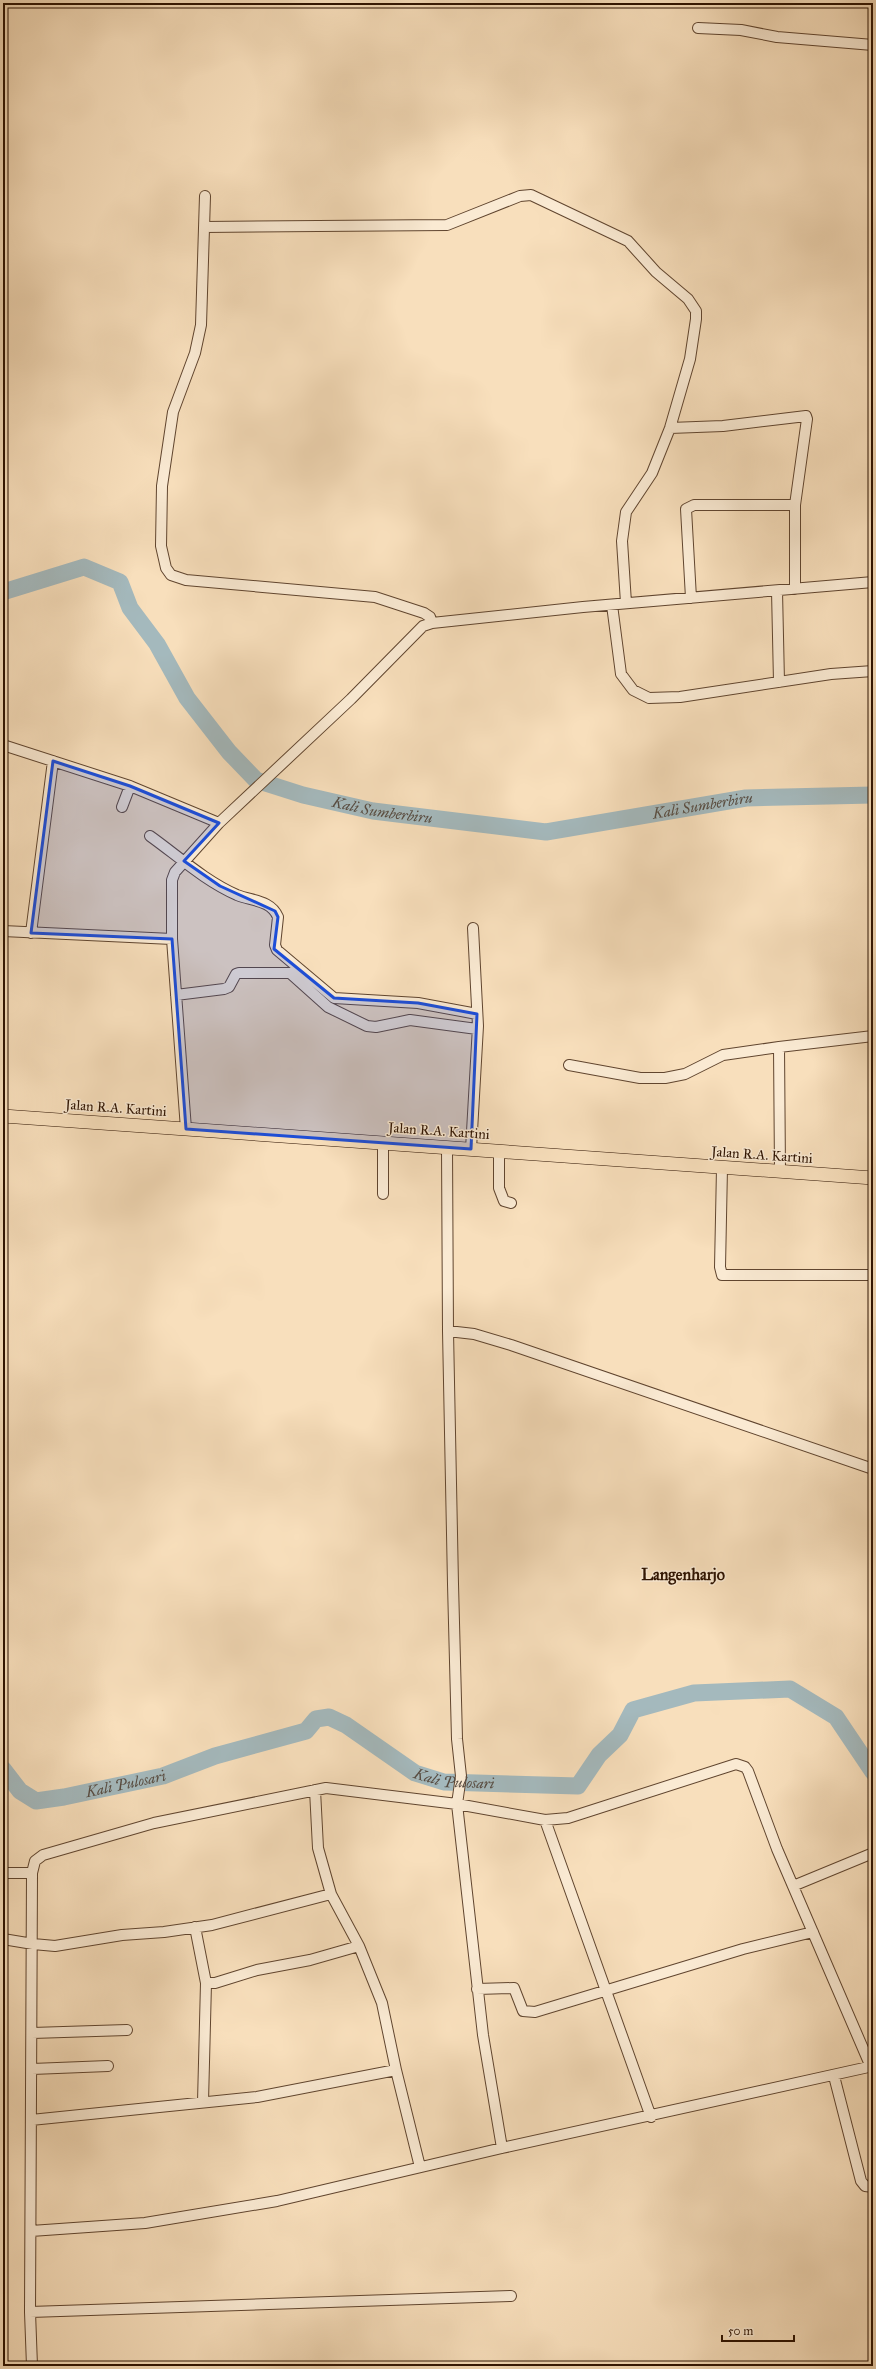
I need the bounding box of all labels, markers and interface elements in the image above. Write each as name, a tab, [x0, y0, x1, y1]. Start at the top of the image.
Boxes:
water label: Kali Sumberbiru	[650, 789, 753, 823]
water label: Kali Sumberbiru	[330, 793, 434, 827]
street label: Jalan R.A. Kartini	[63, 1096, 167, 1121]
street label: Jalan R.A. Kartini	[386, 1119, 490, 1144]
street label: Jalan R.A. Kartini	[709, 1143, 813, 1168]
district label: Langenharjo	[641, 1565, 725, 1585]
water label: Kali Pulosari	[411, 1764, 495, 1793]
water label: Kali Pulosari	[83, 1767, 169, 1801]
scale bar	[722, 2317, 794, 2343]
text: 50 m	[728, 2324, 753, 2338]

